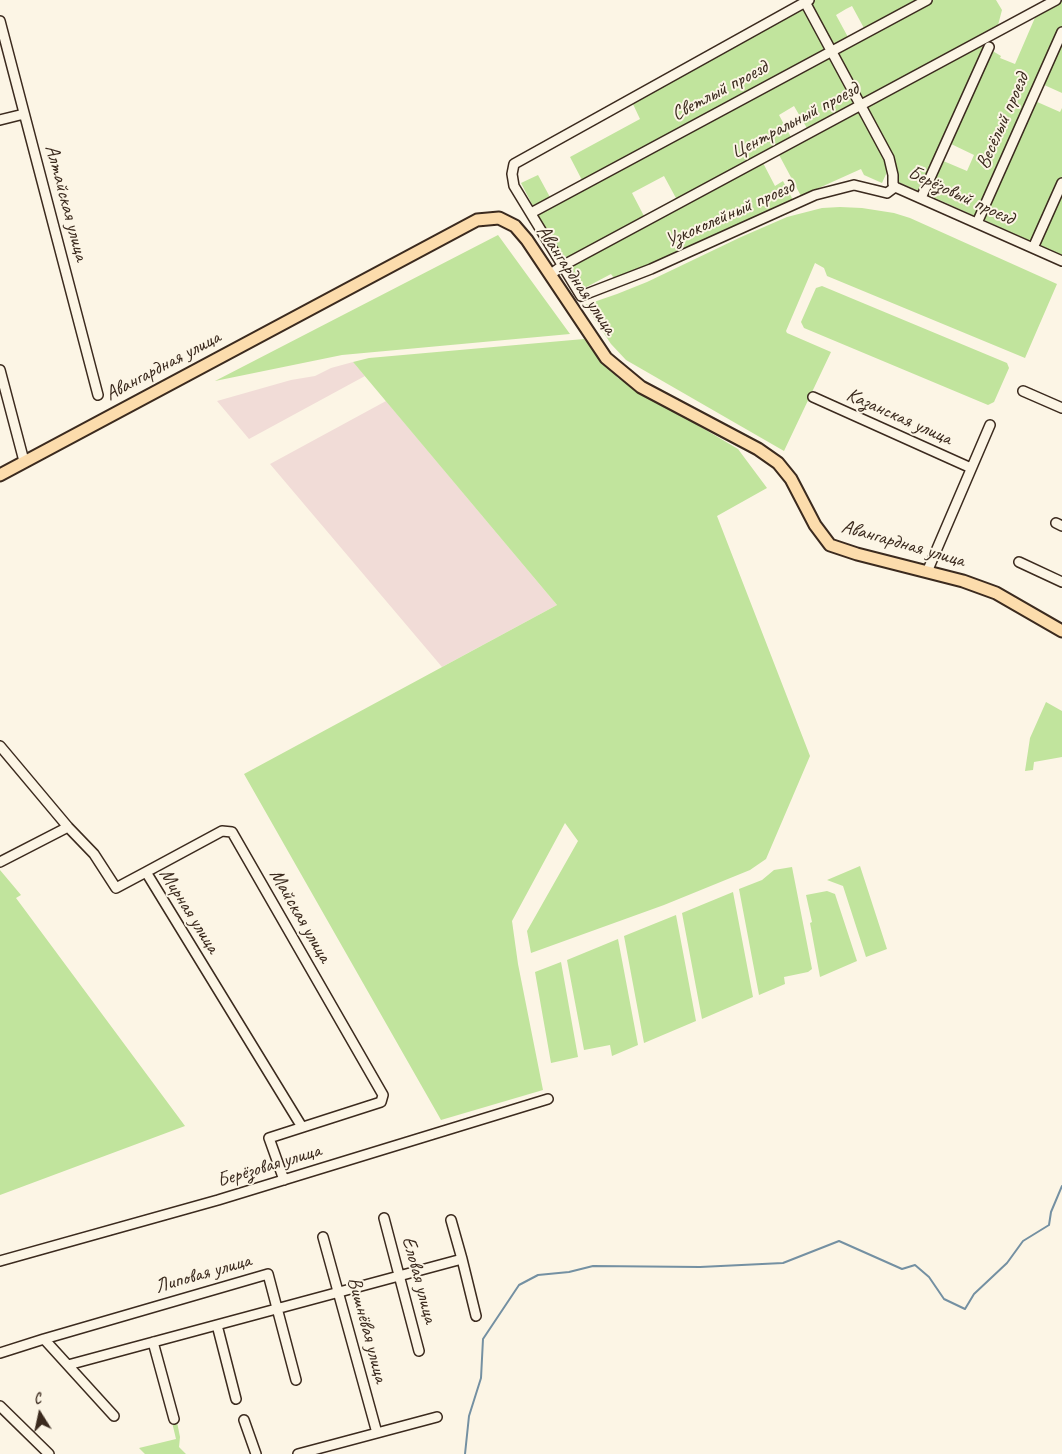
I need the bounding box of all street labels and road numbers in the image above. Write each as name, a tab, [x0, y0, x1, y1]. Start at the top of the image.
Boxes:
street label: Светлый проезд	[668, 56, 772, 126]
street label: Весёлый проезд	[971, 69, 1035, 173]
street label: Центральный проезд	[727, 77, 863, 165]
street label: Алтайская улица	[39, 142, 93, 264]
street label: Берёзовый проезд	[904, 161, 1018, 231]
street label: Узкоколейный проезд	[662, 175, 798, 253]
street label: Авангардная улица	[531, 221, 621, 339]
street label: Авангардная улица	[101, 326, 225, 406]
street label: Казанская улица	[843, 383, 955, 451]
street label: Авангардная улица	[839, 515, 967, 573]
street label: Мирная улица	[154, 864, 224, 958]
street label: Майская улица	[264, 865, 336, 967]
street label: Берёзовая улица	[214, 1139, 324, 1193]
street label: Еловая улица	[396, 1234, 442, 1326]
street label: Липовая улица	[152, 1249, 254, 1299]
street label: Вишнёвая улица	[341, 1275, 393, 1385]

